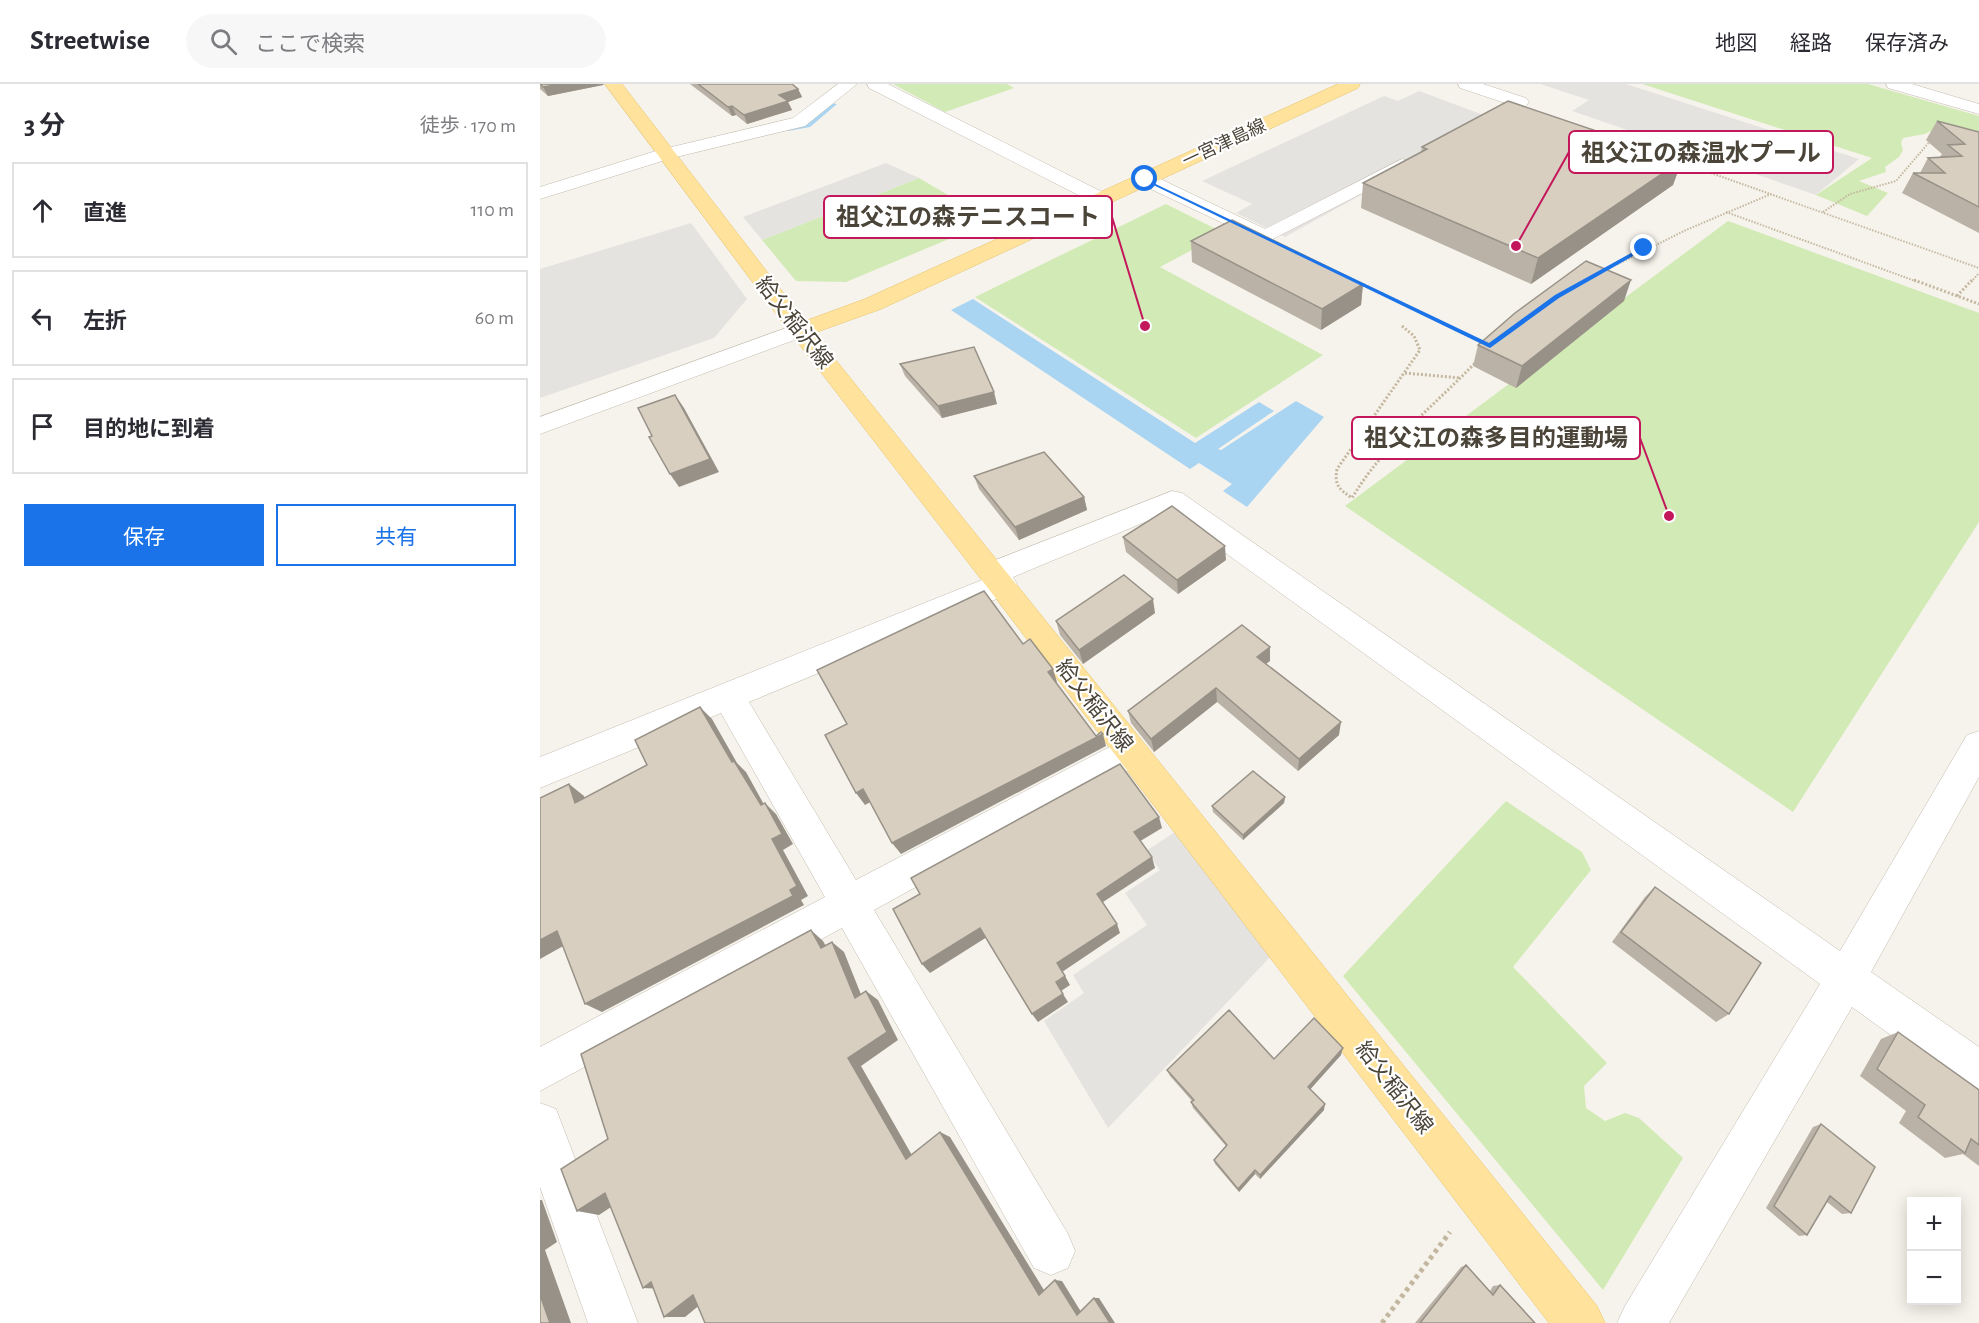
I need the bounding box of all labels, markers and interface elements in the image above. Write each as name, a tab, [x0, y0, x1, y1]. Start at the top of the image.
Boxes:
search box	[186, 14, 606, 68]
icon: search	[207, 25, 240, 58]
text: Streetwise	[30, 27, 150, 55]
text: ここで検索	[255, 33, 365, 55]
text: 地図	[1715, 33, 1757, 54]
text: 経路	[1790, 33, 1832, 54]
text: 保存済み	[1865, 33, 1949, 54]
text: 3 分	[24, 113, 65, 139]
street label: 一宮津島線	[1179, 115, 1269, 171]
text: 徒歩 · 170 m	[420, 116, 516, 136]
callout: 祖父江の森温水プール	[1569, 131, 1833, 173]
text: 祖父江の森温水プール	[1581, 140, 1821, 166]
route start	[1131, 165, 1157, 191]
icon: ahead	[26, 194, 59, 227]
callout: 祖父江の森テニスコート	[824, 196, 1112, 238]
text: 110 m	[470, 200, 514, 220]
text: 直進	[83, 202, 127, 224]
text: 祖父江の森テニスコート	[836, 204, 1100, 230]
route end	[1630, 234, 1656, 260]
street label: 給父稲沢線	[752, 272, 838, 373]
icon: left	[26, 302, 59, 335]
text: 60 m	[475, 308, 514, 328]
text: 左折	[83, 310, 127, 332]
icon: arrive	[26, 410, 59, 443]
callout: 祖父江の森多目的運動場	[1352, 417, 1640, 459]
text: 目的地に到着	[83, 418, 215, 440]
text: 祖父江の森多目的運動場	[1364, 425, 1628, 451]
button: 保存	[24, 504, 264, 566]
button: 共有	[276, 504, 516, 566]
street label: 給父稲沢線	[1052, 655, 1138, 756]
street label: 給父稲沢線	[1352, 1037, 1438, 1138]
map controls	[1907, 1197, 1961, 1305]
button: +	[1907, 1197, 1961, 1251]
button: −	[1907, 1251, 1961, 1305]

